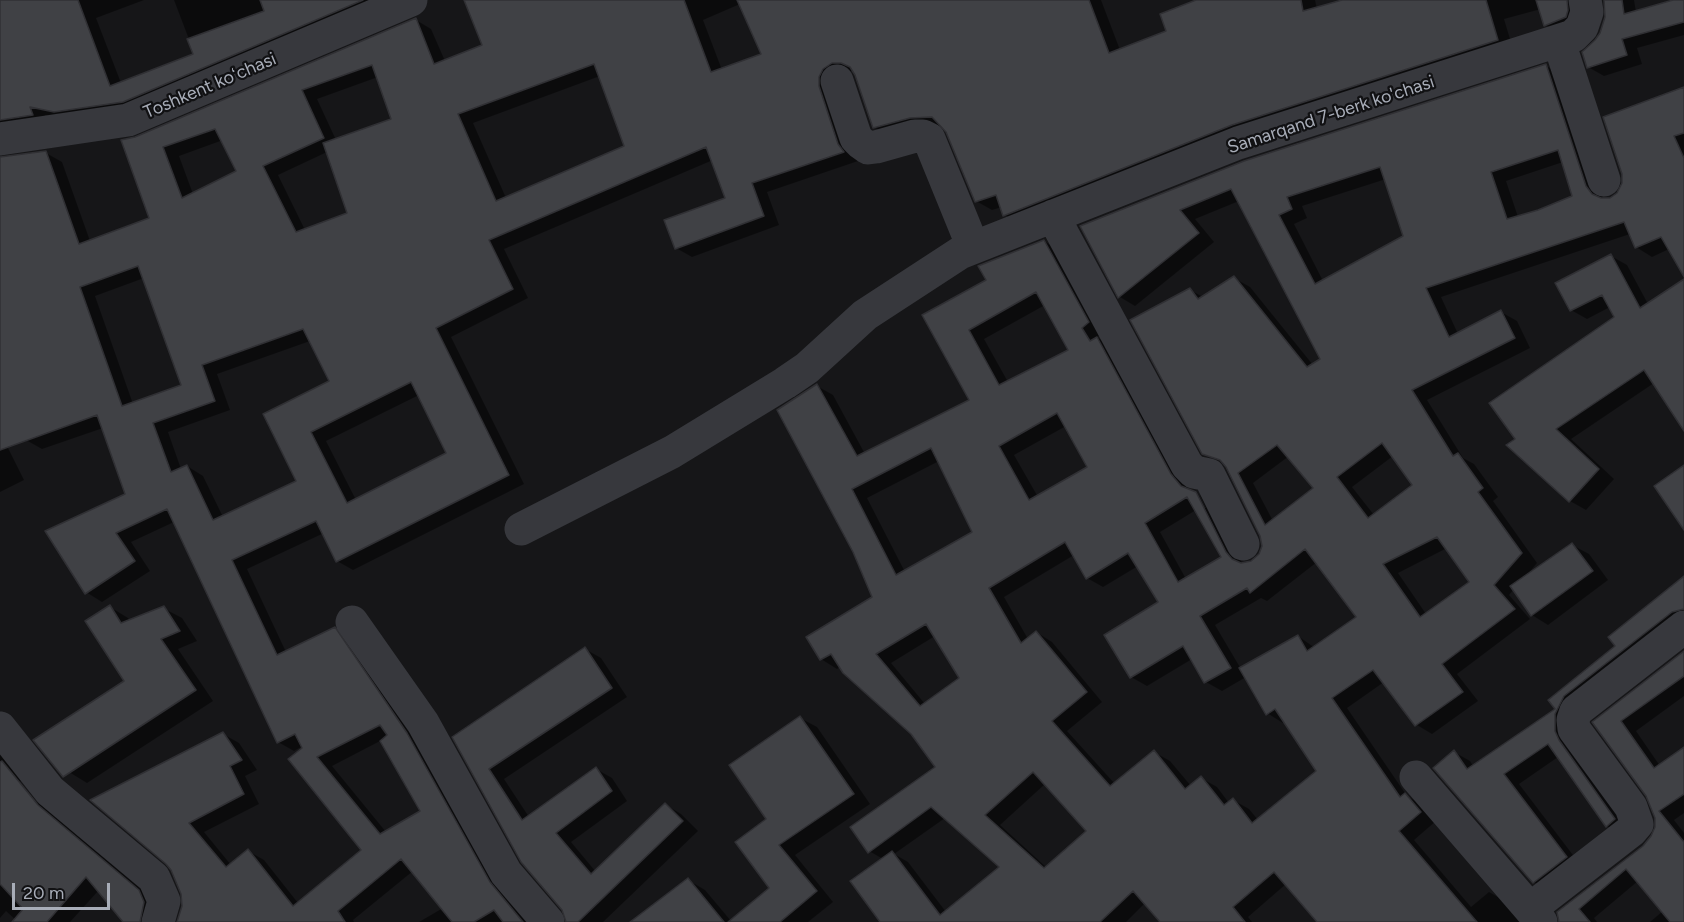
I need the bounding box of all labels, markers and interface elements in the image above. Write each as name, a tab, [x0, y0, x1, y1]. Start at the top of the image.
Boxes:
street label: Toshkent koʻchasi	[140, 48, 280, 124]
street label: Samarqand 7-berk ko'chasi	[1225, 71, 1437, 159]
scale bar	[15, 871, 112, 909]
text: 20 m	[23, 882, 64, 904]

